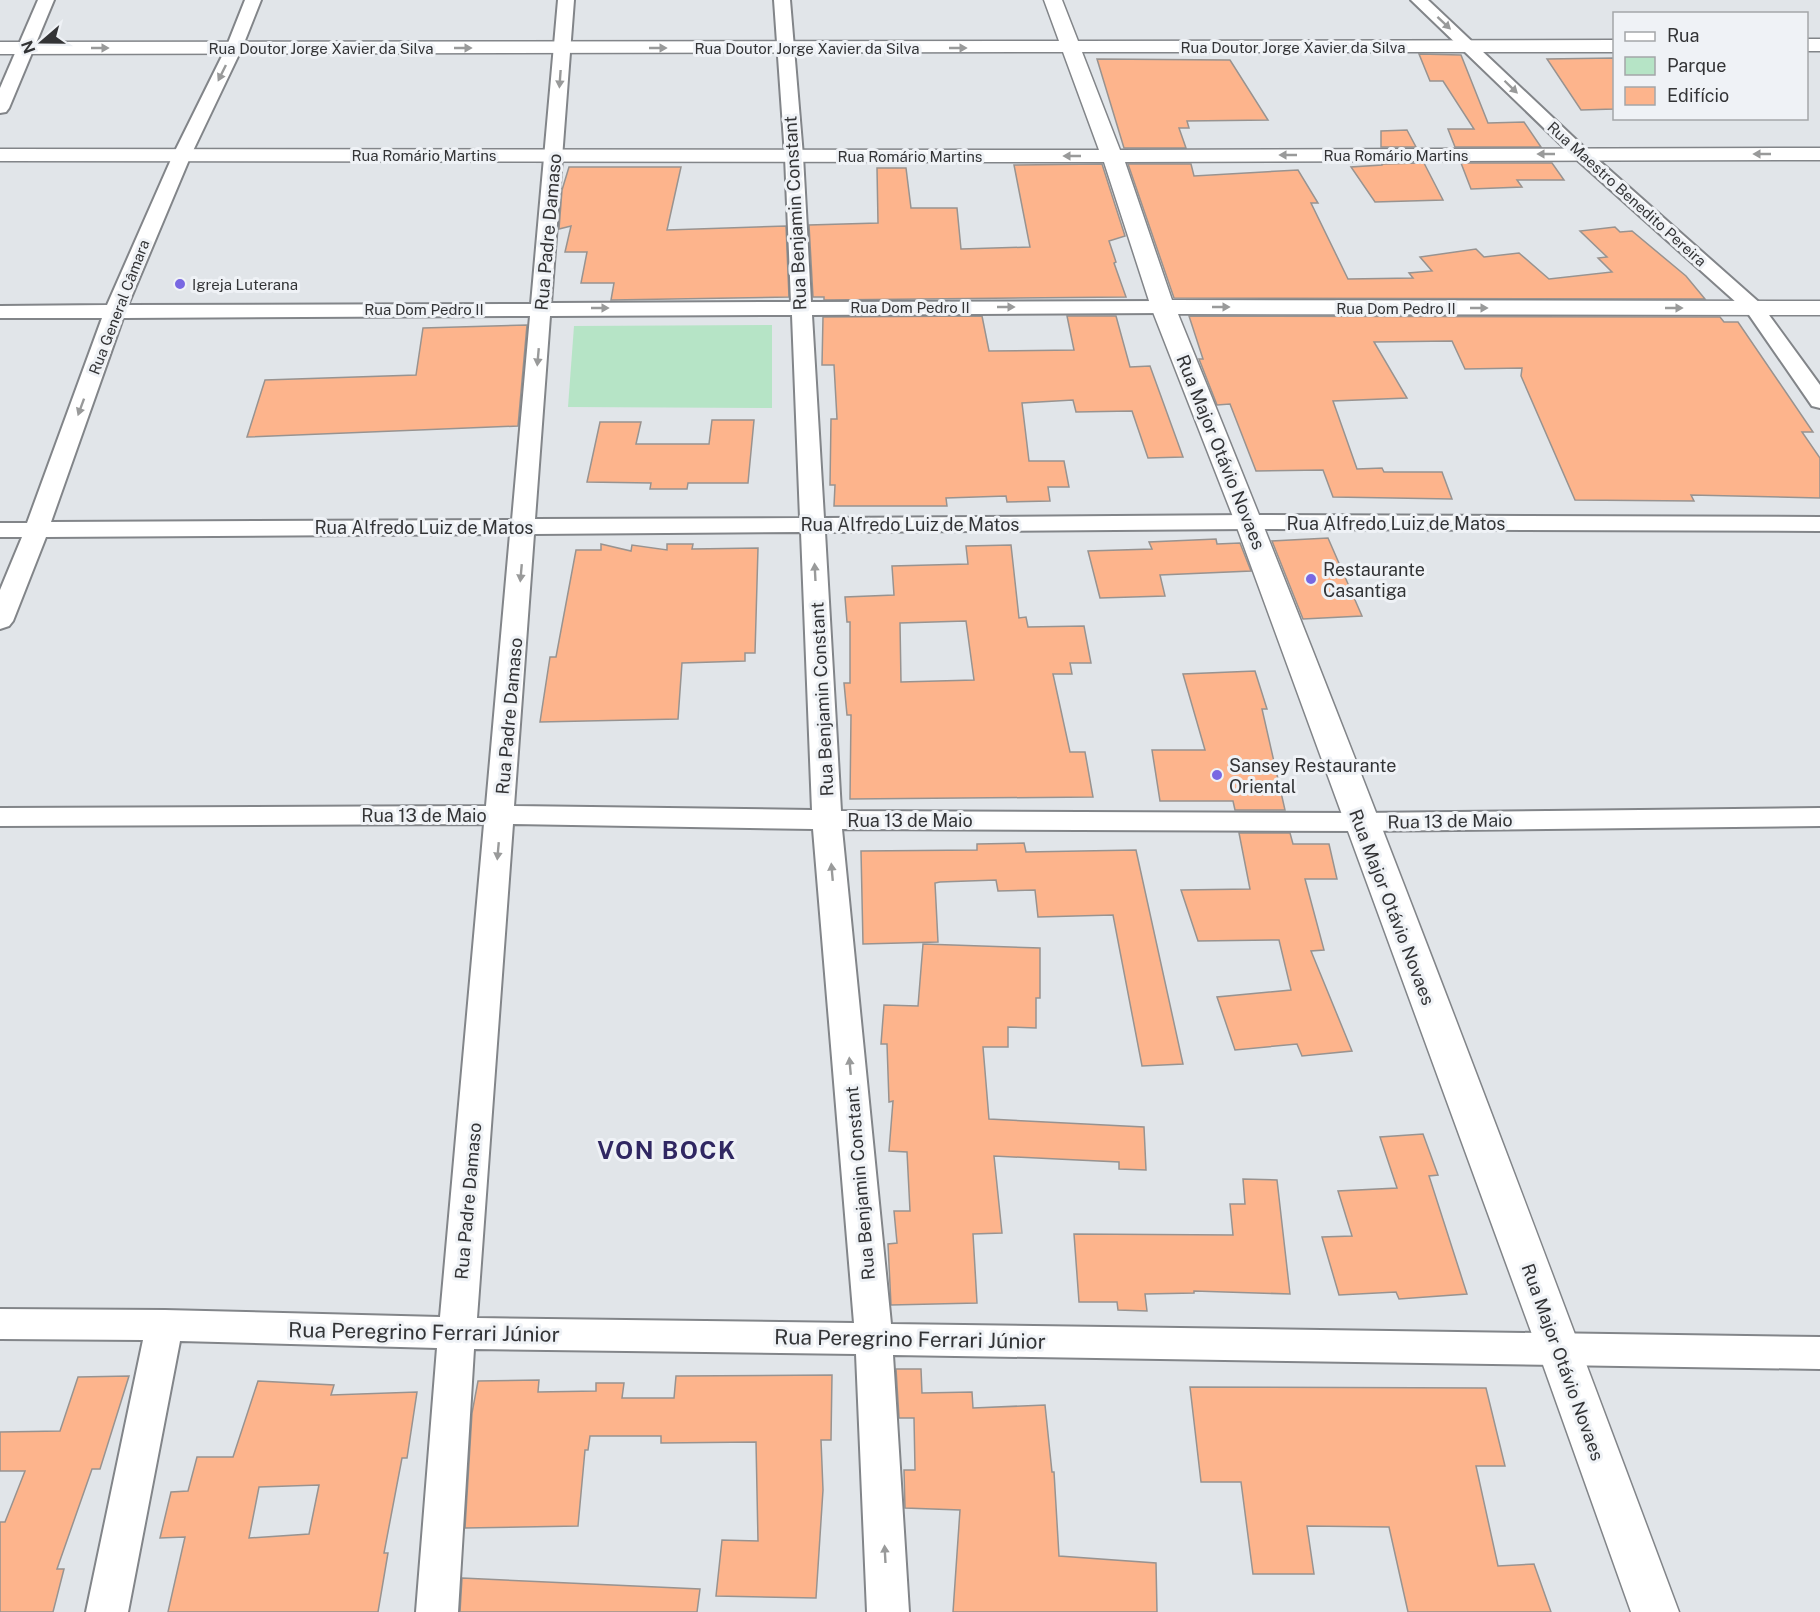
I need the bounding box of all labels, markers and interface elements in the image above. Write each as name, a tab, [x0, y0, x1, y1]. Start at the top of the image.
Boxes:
north arrow	[12, 12, 72, 72]
legend	[1613, 12, 1808, 120]
one-way arrow	[1436, 16, 1451, 30]
text: Rua	[1667, 25, 1699, 46]
text: N	[17, 38, 39, 56]
street label: Rua Doutor Jorge Xavier da Silva	[1180, 39, 1406, 56]
street label: Rua Doutor Jorge Xavier da Silva	[208, 40, 434, 57]
street label: Rua Doutor Jorge Xavier da Silva	[694, 40, 920, 57]
one-way arrow	[91, 43, 110, 53]
one-way arrow	[454, 43, 473, 53]
one-way arrow	[649, 43, 668, 53]
one-way arrow	[949, 43, 968, 53]
text: Parque	[1667, 55, 1727, 76]
one-way arrow	[217, 64, 227, 82]
one-way arrow	[555, 70, 565, 89]
one-way arrow	[1503, 79, 1517, 93]
text: Edifício	[1667, 85, 1729, 106]
street label: Rua Benjamin Constant	[779, 115, 811, 311]
street label: Rua Maestro Benedito Pereira	[1544, 118, 1710, 270]
street label: Rua Romário Martins	[352, 147, 496, 164]
street label: Rua Romário Martins	[1324, 147, 1468, 164]
street label: Rua Romário Martins	[838, 148, 982, 165]
one-way arrow	[1536, 149, 1555, 159]
one-way arrow	[1752, 149, 1771, 159]
one-way arrow	[1278, 150, 1297, 160]
one-way arrow	[1062, 151, 1081, 161]
street label: Rua Padre Damaso	[531, 153, 565, 311]
street label: Rua General Câmara	[85, 237, 153, 377]
place label: Igreja Luterana	[192, 276, 298, 293]
marker: Igreja Luterana	[173, 277, 187, 291]
street label: Rua Dom Pedro II	[850, 299, 970, 316]
street label: Rua Dom Pedro II	[1336, 300, 1456, 317]
street label: Rua Dom Pedro II	[364, 301, 484, 318]
one-way arrow	[996, 302, 1015, 312]
one-way arrow	[1212, 302, 1231, 312]
one-way arrow	[591, 303, 610, 313]
one-way arrow	[1470, 303, 1489, 313]
one-way arrow	[1665, 303, 1684, 313]
one-way arrow	[533, 348, 543, 367]
street label: Rua Major Otávio Novaes	[1172, 352, 1270, 552]
one-way arrow	[75, 398, 85, 416]
street label: Rua Alfredo Luiz de Matos	[1287, 513, 1505, 534]
street label: Rua Alfredo Luiz de Matos	[801, 514, 1019, 535]
street label: Rua Alfredo Luiz de Matos	[315, 517, 533, 538]
place label: Restaurante Casantiga	[1323, 559, 1425, 601]
one-way arrow	[516, 563, 525, 582]
one-way arrow	[811, 563, 820, 582]
marker: Restaurante Casantiga	[1304, 572, 1318, 586]
street label: Rua Benjamin Constant	[806, 601, 838, 797]
street label: Rua Padre Damaso	[492, 637, 526, 795]
place label: Sansey Restaurante Oriental	[1229, 755, 1396, 797]
marker: Sansey Restaurante Oriental	[1210, 768, 1224, 782]
street label: Rua 13 de Maio	[361, 805, 487, 826]
street label: Rua Major Otávio Novaes	[1345, 806, 1439, 1008]
street label: Rua 13 de Maio	[1387, 809, 1513, 833]
street label: Rua 13 de Maio	[847, 810, 973, 831]
one-way arrow	[493, 841, 503, 860]
one-way arrow	[827, 862, 837, 881]
one-way arrow	[845, 1056, 855, 1075]
street label: Rua Benjamin Constant	[841, 1085, 879, 1281]
street label: Rua Padre Damaso	[451, 1122, 485, 1280]
district label: VON BOCK	[597, 1136, 737, 1164]
street label: Rua Major Otávio Novaes	[1518, 1261, 1608, 1463]
street label: Rua Peregrino Ferrari Júnior	[288, 1317, 560, 1347]
street label: Rua Peregrino Ferrari Júnior	[774, 1324, 1046, 1354]
one-way arrow	[880, 1544, 889, 1563]

